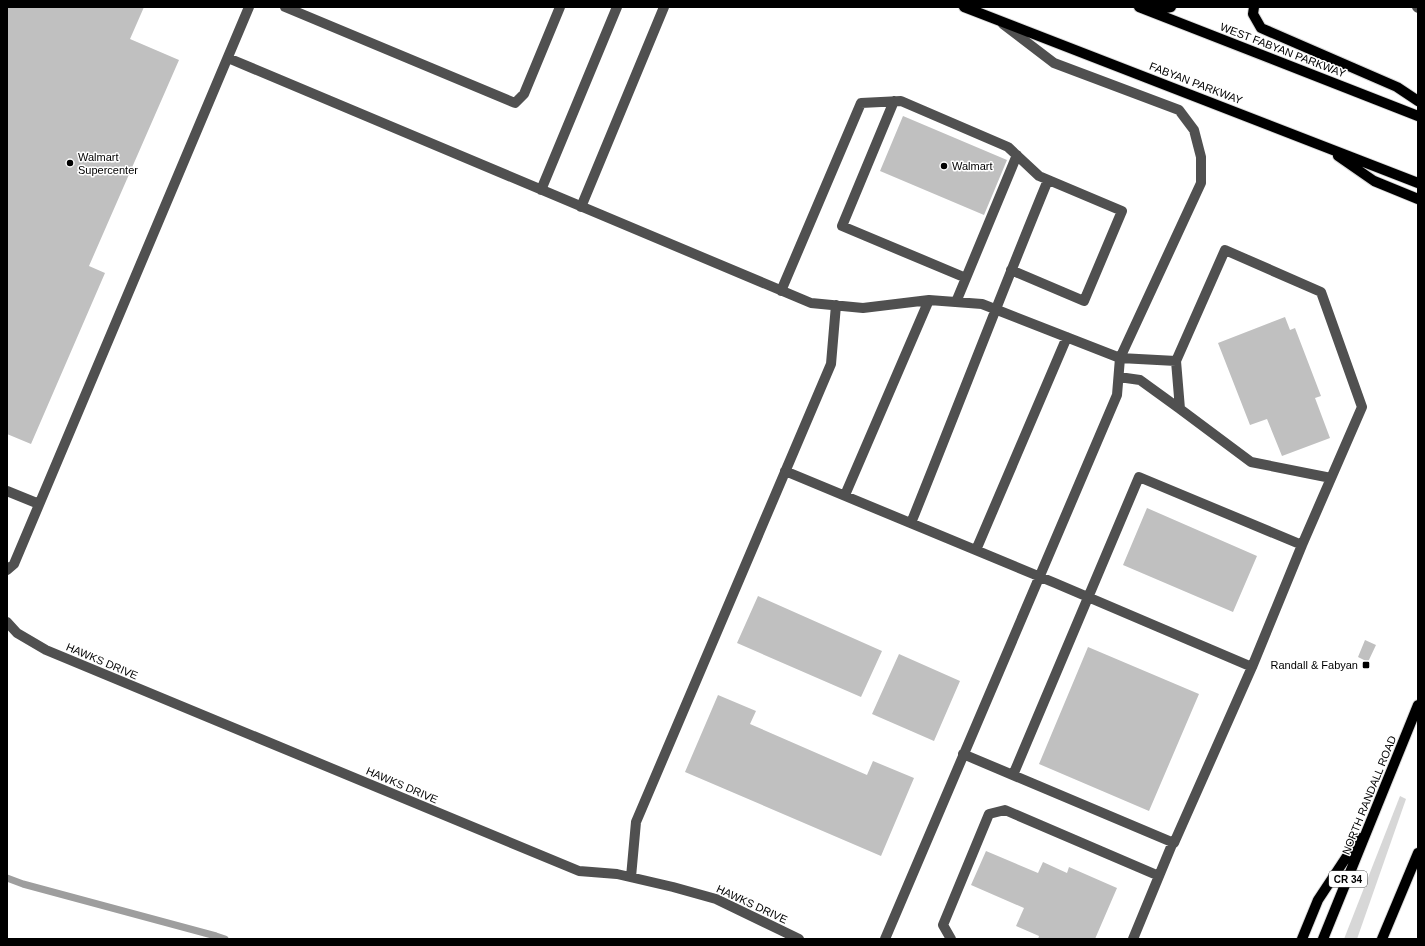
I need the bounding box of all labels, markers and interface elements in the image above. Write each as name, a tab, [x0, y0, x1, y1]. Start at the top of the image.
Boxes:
street label: WEST FABYAN PARKWAY	[1219, 21, 1348, 80]
street label: FABYAN PARKWAY	[1148, 60, 1245, 107]
place label: Walmart Supercenter	[78, 151, 138, 176]
marker: Walmart Supercenter	[65, 158, 75, 168]
place label: Walmart	[952, 160, 993, 172]
marker: Walmart	[939, 161, 949, 171]
street label: HAWKS DRIVE	[64, 641, 140, 681]
place label: Randall & Fabyan	[1271, 659, 1358, 671]
marker: Randall & Fabyan	[1361, 660, 1371, 670]
street label: NORTH RANDALL ROAD	[1340, 734, 1398, 856]
street label: HAWKS DRIVE	[364, 765, 440, 805]
road number: CR 34	[1329, 871, 1367, 887]
street label: HAWKS DRIVE	[715, 882, 789, 926]

